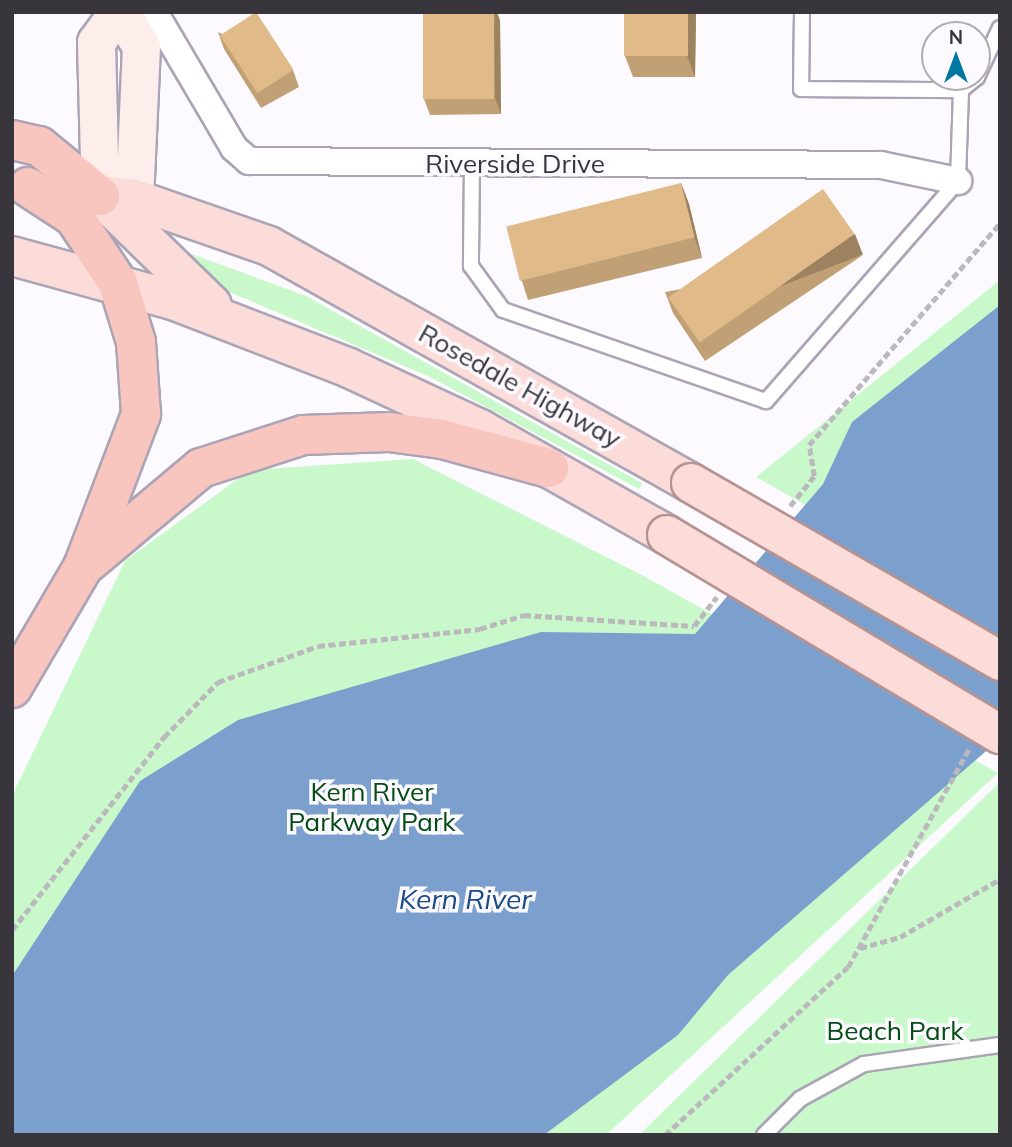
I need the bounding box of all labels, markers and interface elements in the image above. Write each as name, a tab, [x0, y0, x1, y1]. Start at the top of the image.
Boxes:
north arrow	[921, 21, 991, 91]
text: N	[949, 25, 963, 49]
street label: Riverside Drive	[425, 148, 605, 180]
street label: Rosedale Highway	[413, 317, 627, 455]
park label: Kern River Parkway Park	[288, 776, 456, 838]
water label: Kern River	[399, 882, 531, 916]
park label: Beach Park	[826, 1015, 964, 1047]

